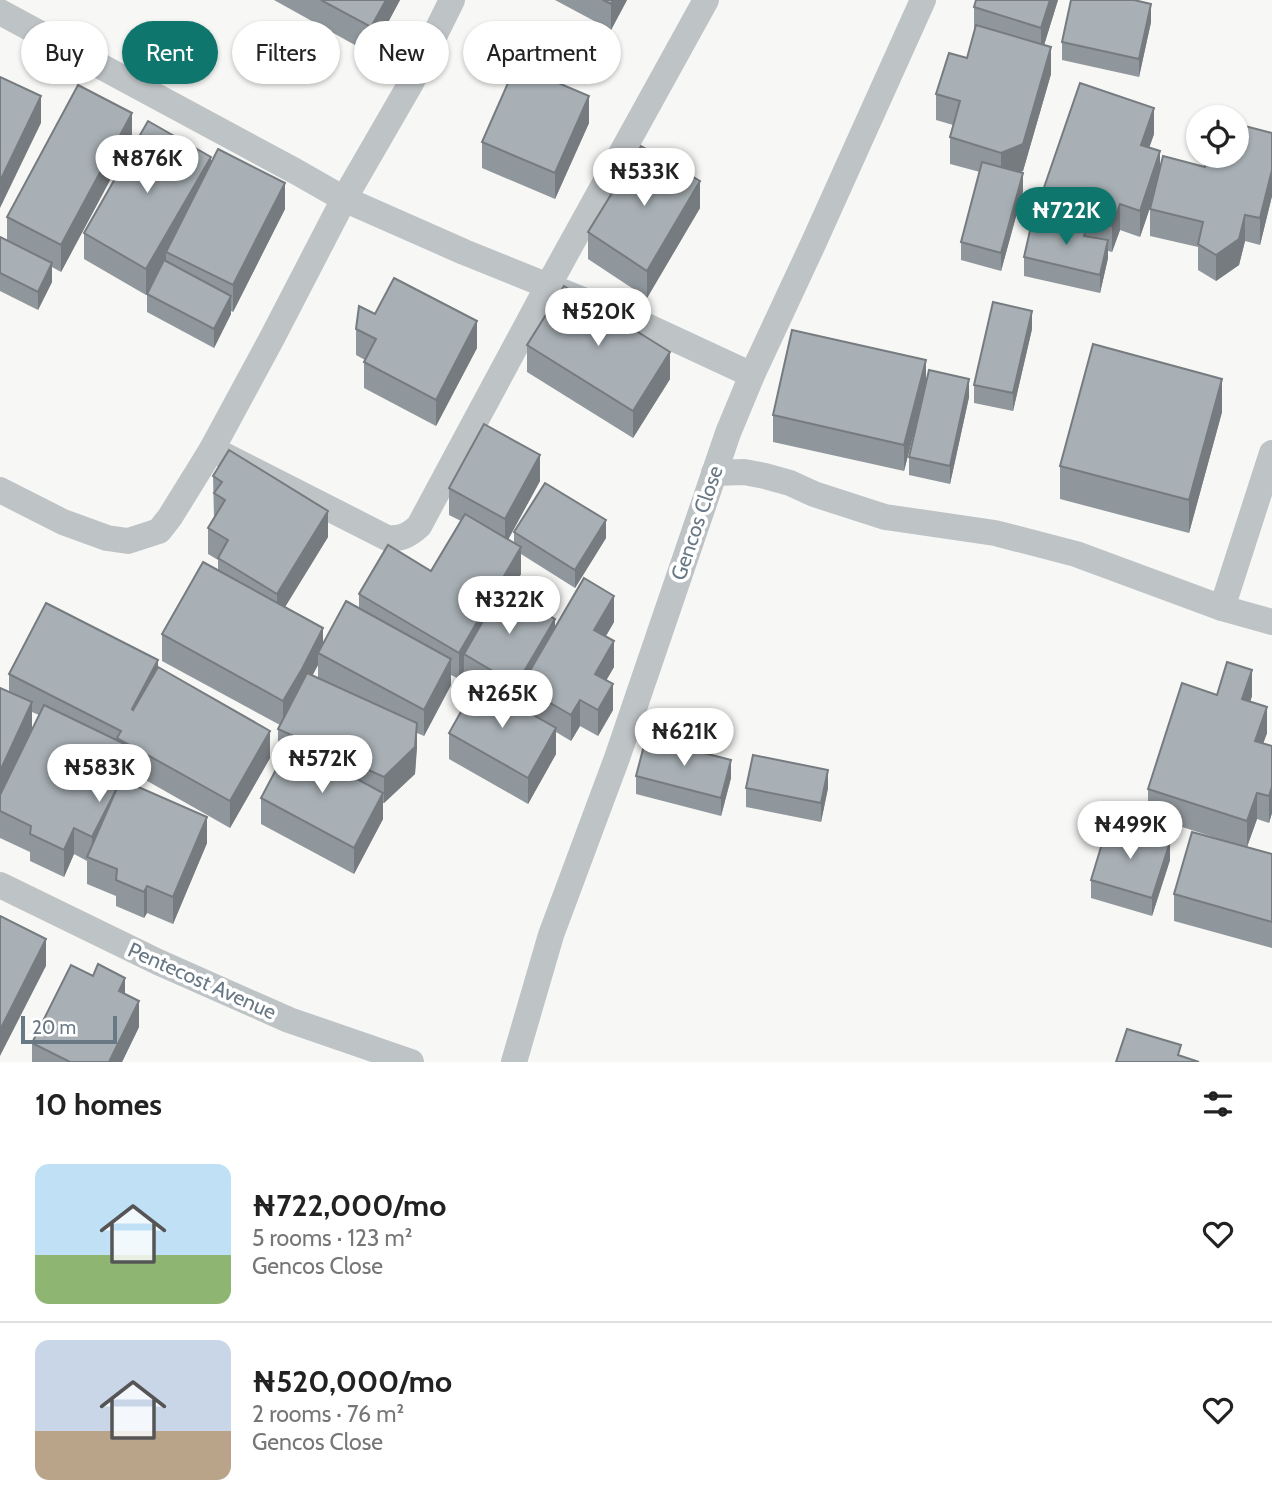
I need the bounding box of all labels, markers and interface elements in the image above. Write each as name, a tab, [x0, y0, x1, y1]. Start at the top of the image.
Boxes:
chip: Buy	[21, 21, 108, 84]
chip: Rent	[122, 21, 218, 84]
chip: Filters	[232, 21, 340, 84]
chip: New	[354, 21, 449, 84]
chip: Apartment	[463, 21, 621, 84]
map controls	[1186, 105, 1249, 168]
button: locate	[1186, 105, 1249, 168]
pin: ₦876K	[98, 136, 196, 195]
text: ₦876K	[111, 144, 183, 172]
pin: ₦533K	[595, 148, 693, 208]
text: ₦533K	[609, 157, 679, 185]
pin: ₦722K	[1017, 188, 1115, 247]
text: ₦722K	[1031, 196, 1101, 224]
pin: ₦520K	[549, 288, 647, 348]
text: ₦520K	[561, 297, 635, 325]
street label: Gencos Close	[665, 462, 728, 583]
pin: ₦322K	[460, 576, 558, 636]
text: ₦322K	[474, 585, 544, 613]
pin: ₦265K	[453, 670, 551, 730]
text: ₦265K	[467, 679, 537, 707]
pin: ₦621K	[635, 708, 733, 768]
text: ₦621K	[651, 717, 717, 745]
pin: ₦572K	[273, 736, 371, 795]
pin: ₦583K	[50, 744, 148, 804]
text: ₦572K	[287, 744, 357, 772]
text: ₦583K	[63, 753, 135, 781]
pin: ₦499K	[1081, 802, 1179, 861]
text: ₦499K	[1093, 810, 1167, 838]
street label: Pentecost Avenue	[124, 937, 281, 1025]
scale bar	[21, 1013, 117, 1045]
text: 20 m	[32, 1016, 76, 1039]
icon: filters	[1199, 1085, 1237, 1123]
text: 10 homes	[35, 1086, 162, 1123]
text: ₦722,000/mo	[252, 1187, 446, 1224]
icon: home	[91, 1192, 175, 1276]
icon: heart	[1199, 1215, 1237, 1253]
text: 5 rooms · 123 m²	[252, 1224, 412, 1252]
text: Gencos Close	[252, 1252, 383, 1280]
text: ₦520,000/mo	[252, 1363, 452, 1400]
icon: home	[91, 1368, 175, 1452]
icon: heart	[1199, 1391, 1237, 1429]
text: 2 rooms · 76 m²	[252, 1400, 404, 1428]
text: Gencos Close	[252, 1428, 383, 1456]

